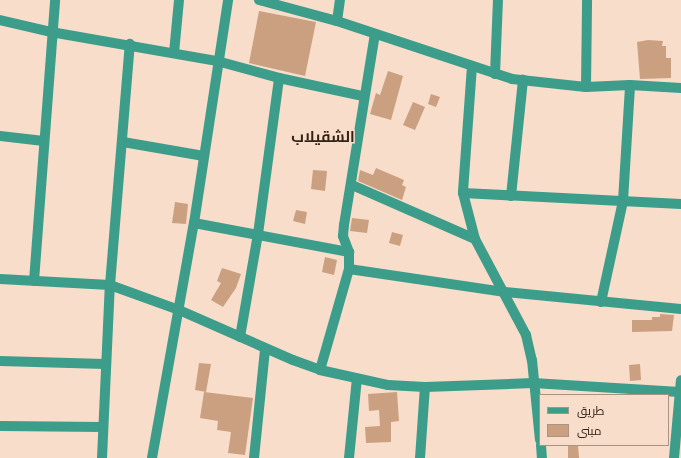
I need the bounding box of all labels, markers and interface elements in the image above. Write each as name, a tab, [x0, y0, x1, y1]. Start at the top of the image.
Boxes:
district label: الشقيلاب	[291, 128, 355, 146]
legend	[539, 394, 669, 446]
text: طريق	[577, 403, 604, 418]
text: مبنى	[577, 423, 602, 438]

